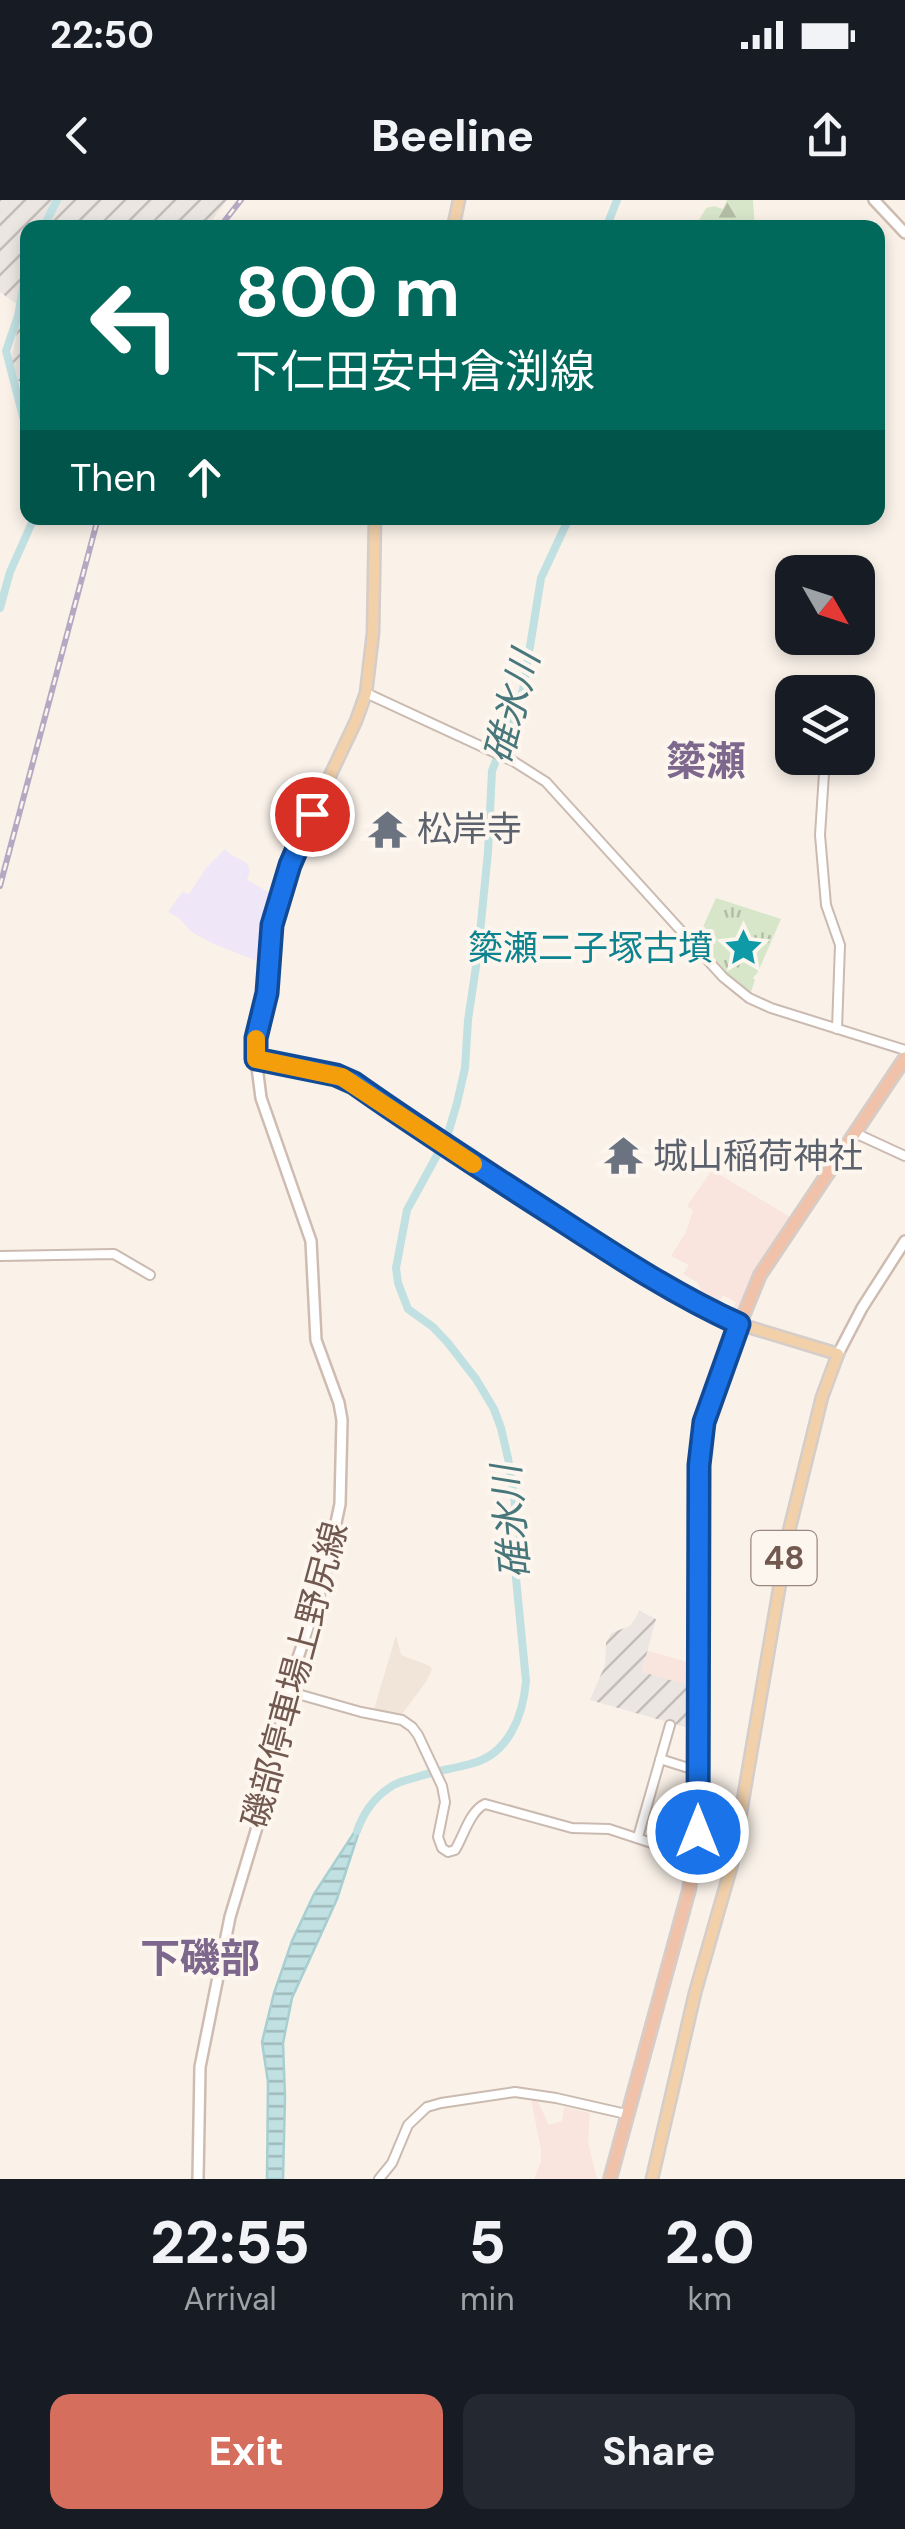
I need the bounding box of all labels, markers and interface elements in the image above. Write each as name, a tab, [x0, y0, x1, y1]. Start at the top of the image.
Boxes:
text: 22:50	[50, 10, 154, 60]
text: Beeline	[371, 106, 534, 165]
icon: back	[50, 108, 105, 163]
icon: share	[800, 108, 855, 163]
text: 800 m	[235, 247, 460, 338]
icon: left	[70, 260, 200, 390]
text: 下仁田安中倉渕線	[235, 342, 595, 401]
icon: ahead	[177, 450, 232, 505]
text: Then	[70, 453, 157, 503]
north arrow	[775, 555, 875, 655]
map controls	[775, 555, 875, 775]
water label: 碓氷川	[473, 642, 552, 769]
button: layers	[775, 675, 875, 775]
district label: 簗瀬	[666, 735, 746, 787]
pin	[270, 772, 355, 857]
icon: arrive	[285, 787, 340, 842]
place label: 松岸寺	[417, 806, 522, 852]
temple icon: 松岸寺	[366, 808, 408, 850]
place label: 簗瀬二子塚古墳	[468, 925, 713, 971]
place icon: 簗瀬二子塚古墳	[722, 927, 764, 969]
place label: 城山稲荷神社	[653, 1133, 863, 1179]
temple icon: 城山稲荷神社	[602, 1135, 644, 1177]
water label: 碓氷川	[481, 1459, 541, 1581]
street label: 磯部停車場上野尻線	[232, 1517, 358, 1833]
road number: 48	[752, 1531, 816, 1585]
position arrow	[646, 1780, 750, 1884]
district label: 下磯部	[140, 1932, 260, 1984]
text: 22:55	[150, 2203, 310, 2282]
text: 5	[469, 2203, 506, 2282]
text: 2.0	[665, 2203, 755, 2282]
text: Arrival	[183, 2278, 277, 2320]
text: min	[460, 2278, 515, 2320]
text: km	[687, 2278, 732, 2320]
button: Exit	[50, 2394, 443, 2509]
button: Share	[463, 2394, 855, 2509]

